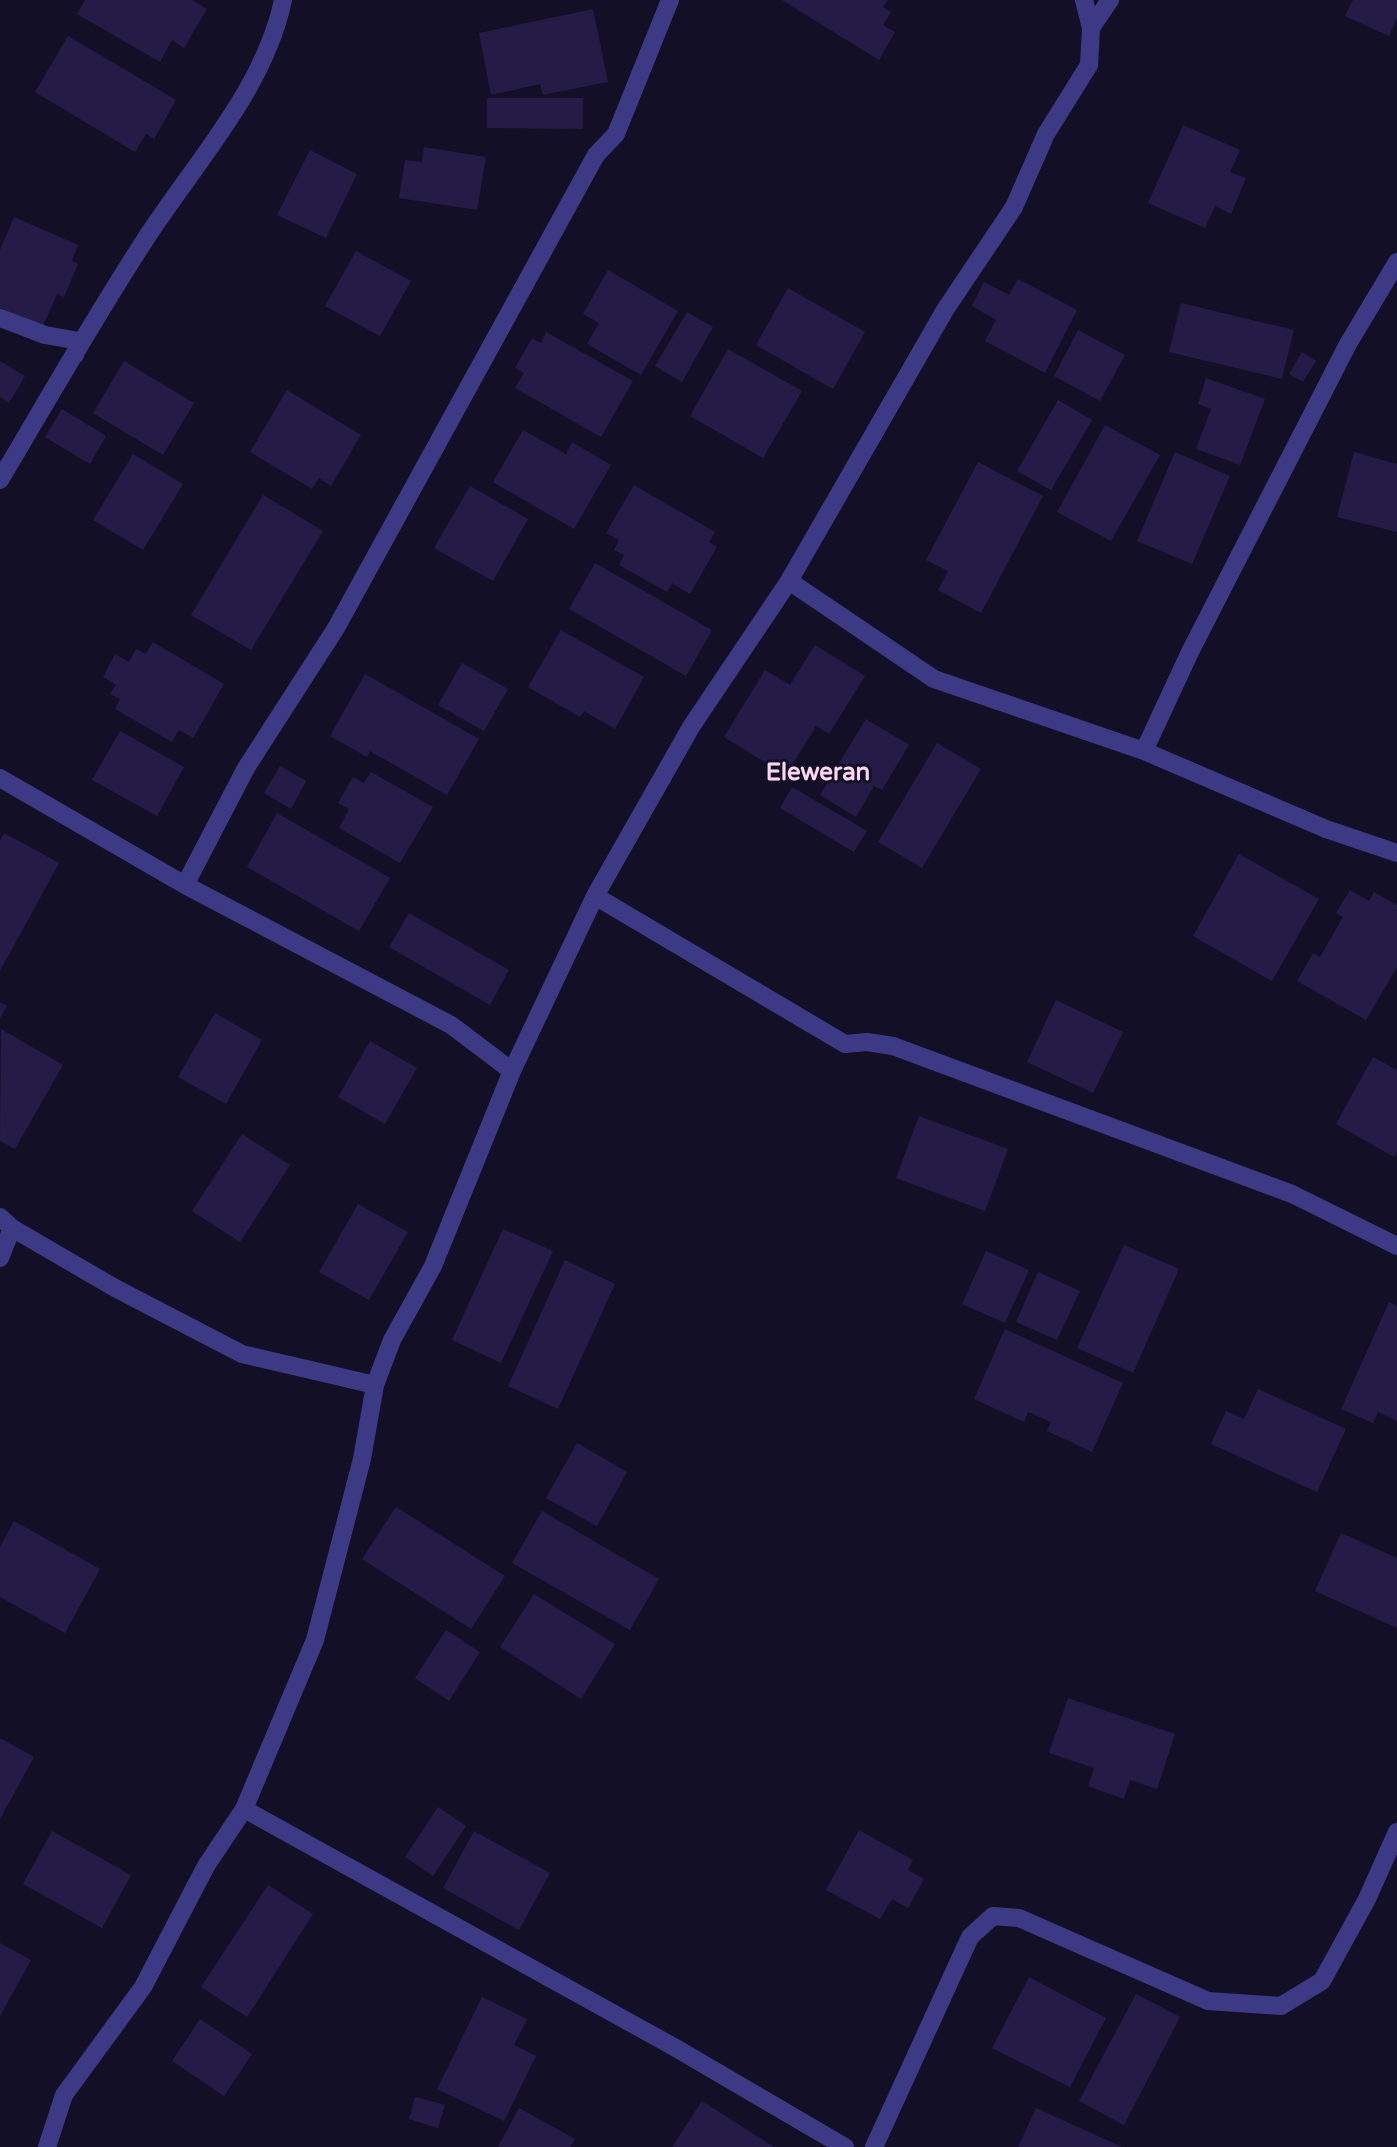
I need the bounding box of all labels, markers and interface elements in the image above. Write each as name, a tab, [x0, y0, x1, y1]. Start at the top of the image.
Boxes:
district label: Eleweran	[766, 760, 870, 788]

